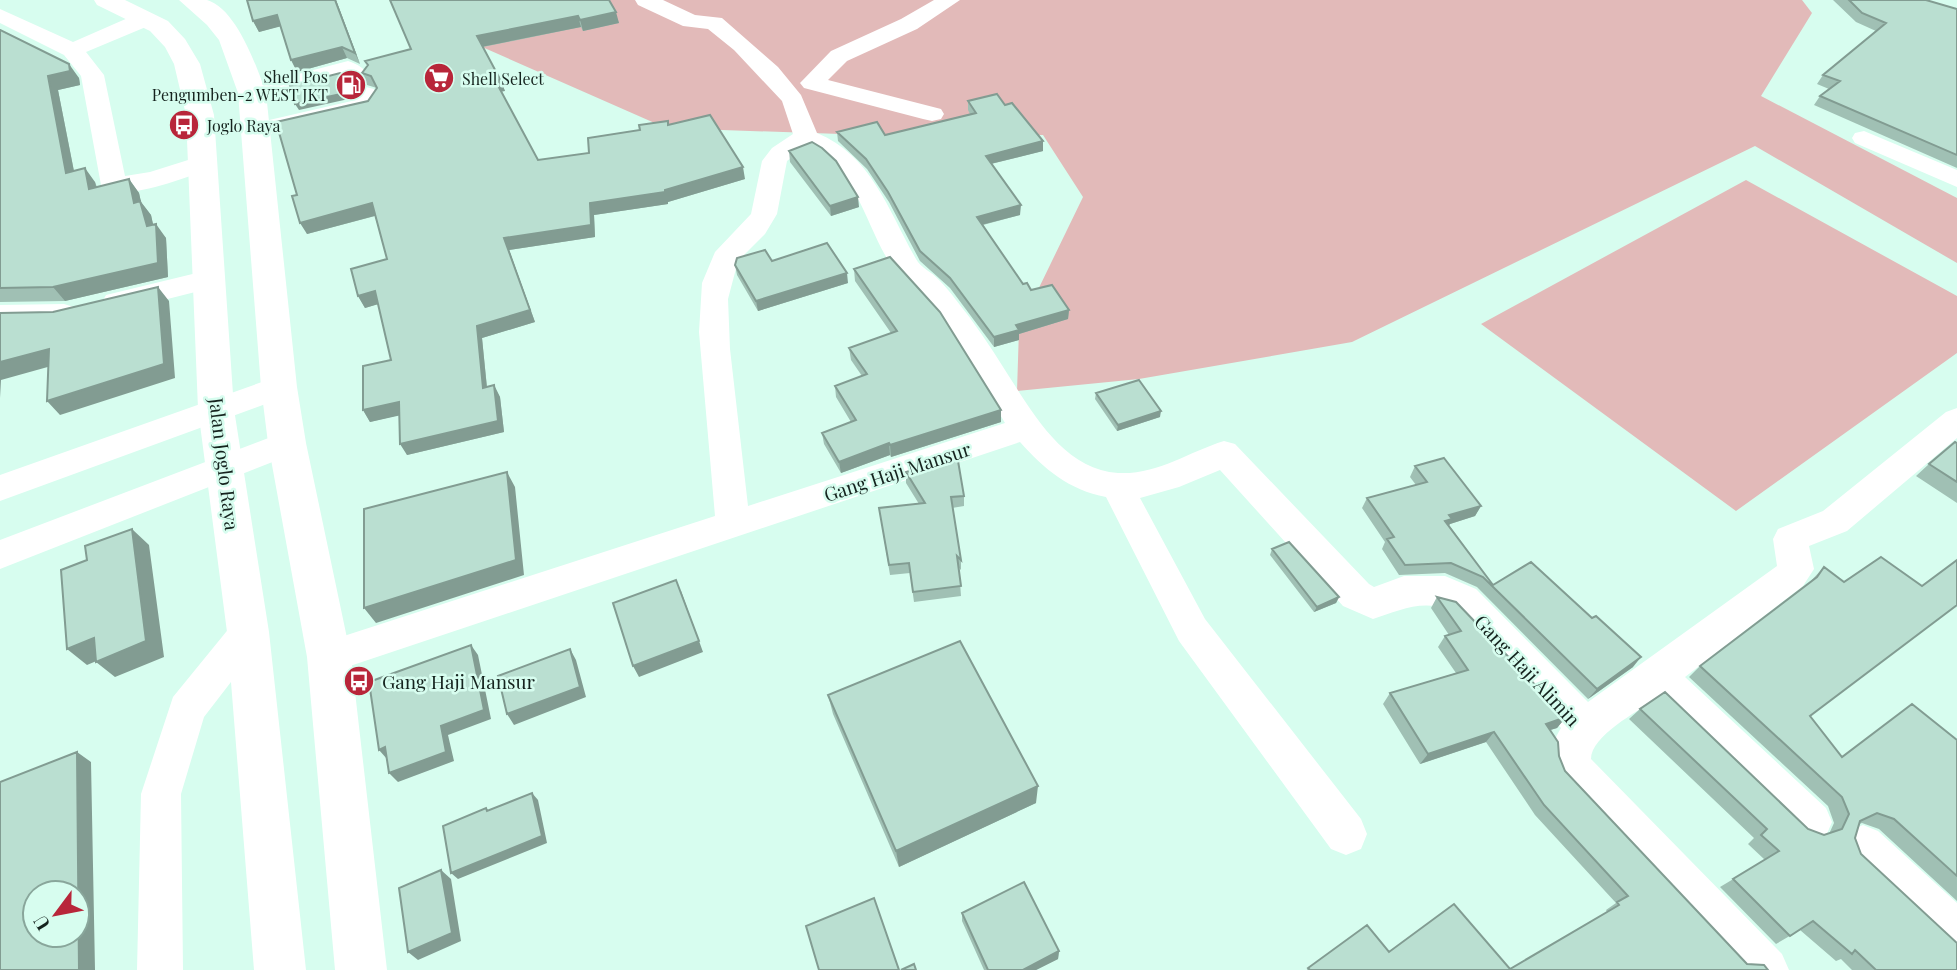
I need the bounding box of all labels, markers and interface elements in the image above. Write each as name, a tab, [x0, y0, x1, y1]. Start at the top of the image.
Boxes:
supermarket icon: Shell Select	[422, 61, 456, 95]
place label: Shell Pos Pengumben-2 WEST JKT	[152, 66, 328, 105]
fuel station icon: Shell Pos Pengumben-2 WEST JKT	[334, 68, 368, 102]
place label: Shell Select	[462, 68, 544, 89]
bus stop icon: Joglo Raya	[167, 108, 201, 142]
place label: Joglo Raya	[206, 115, 281, 136]
street label: Jalan Joglo Raya	[204, 395, 246, 532]
street label: Gang Haji Mansur	[820, 435, 974, 507]
street label: Gang Haji Alimin	[1469, 609, 1587, 732]
bus stop icon: Gang Haji Mansur	[342, 664, 376, 698]
place label: Gang Haji Mansur	[382, 668, 536, 694]
north arrow	[21, 879, 91, 949]
text: U	[26, 911, 55, 936]

